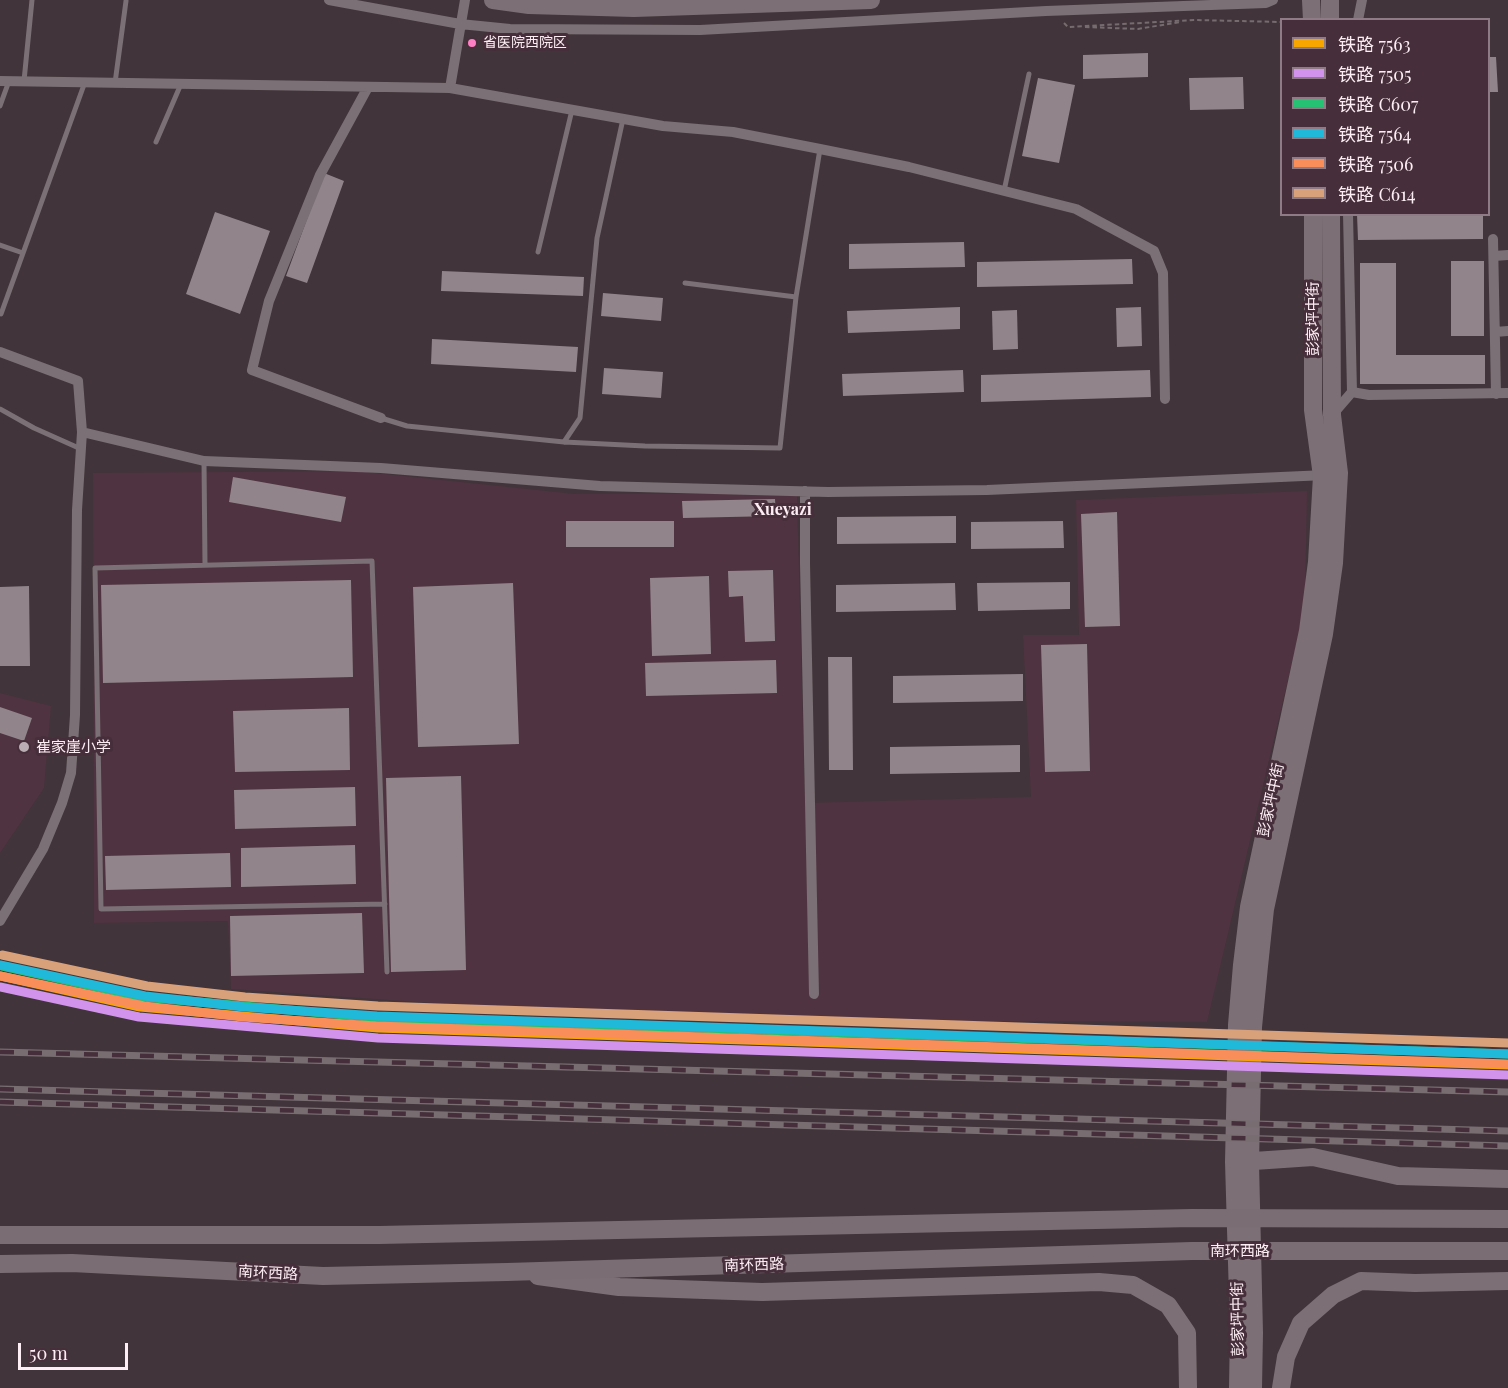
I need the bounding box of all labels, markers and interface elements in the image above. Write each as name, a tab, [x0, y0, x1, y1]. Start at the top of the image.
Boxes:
legend	[1280, 18, 1490, 216]
text: 铁路 7563	[1338, 32, 1411, 56]
place label: 省医院西院区	[483, 35, 567, 51]
marker: 省医院西院区	[466, 37, 478, 49]
text: 铁路 7505	[1338, 62, 1412, 86]
text: 铁路 C607	[1338, 92, 1418, 116]
text: 铁路 7564	[1338, 122, 1411, 146]
text: 铁路 7506	[1338, 152, 1413, 176]
text: 铁路 C614	[1338, 182, 1416, 206]
street label: 彭家坪中街	[1304, 282, 1322, 356]
district label: Xueyazi	[754, 500, 812, 520]
place label: 崔家崖小学	[36, 738, 111, 756]
marker: 崔家崖小学	[17, 740, 31, 754]
street label: 彭家坪中街	[1254, 761, 1288, 839]
street label: 南环西路	[1210, 1242, 1270, 1260]
street label: 南环西路	[724, 1255, 784, 1275]
street label: 南环西路	[238, 1262, 298, 1284]
street label: 彭家坪中街	[1228, 1281, 1248, 1357]
scale bar	[21, 1331, 130, 1369]
text: 50 m	[29, 1341, 68, 1365]

